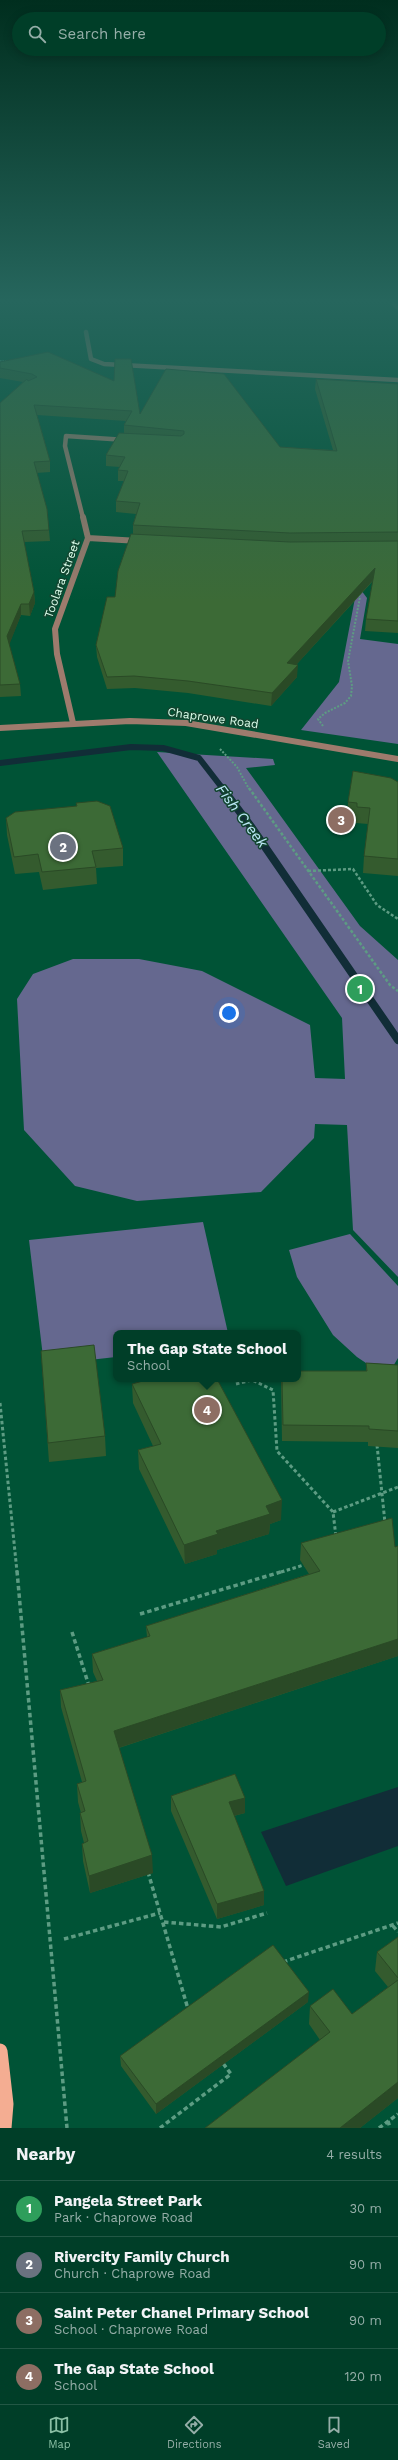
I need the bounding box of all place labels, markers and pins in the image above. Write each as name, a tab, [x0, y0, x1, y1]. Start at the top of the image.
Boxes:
pin: 3	[328, 805, 354, 835]
pin: 2	[50, 832, 76, 862]
pin: 1	[347, 974, 373, 1004]
pin: 4	[194, 1395, 220, 1425]

